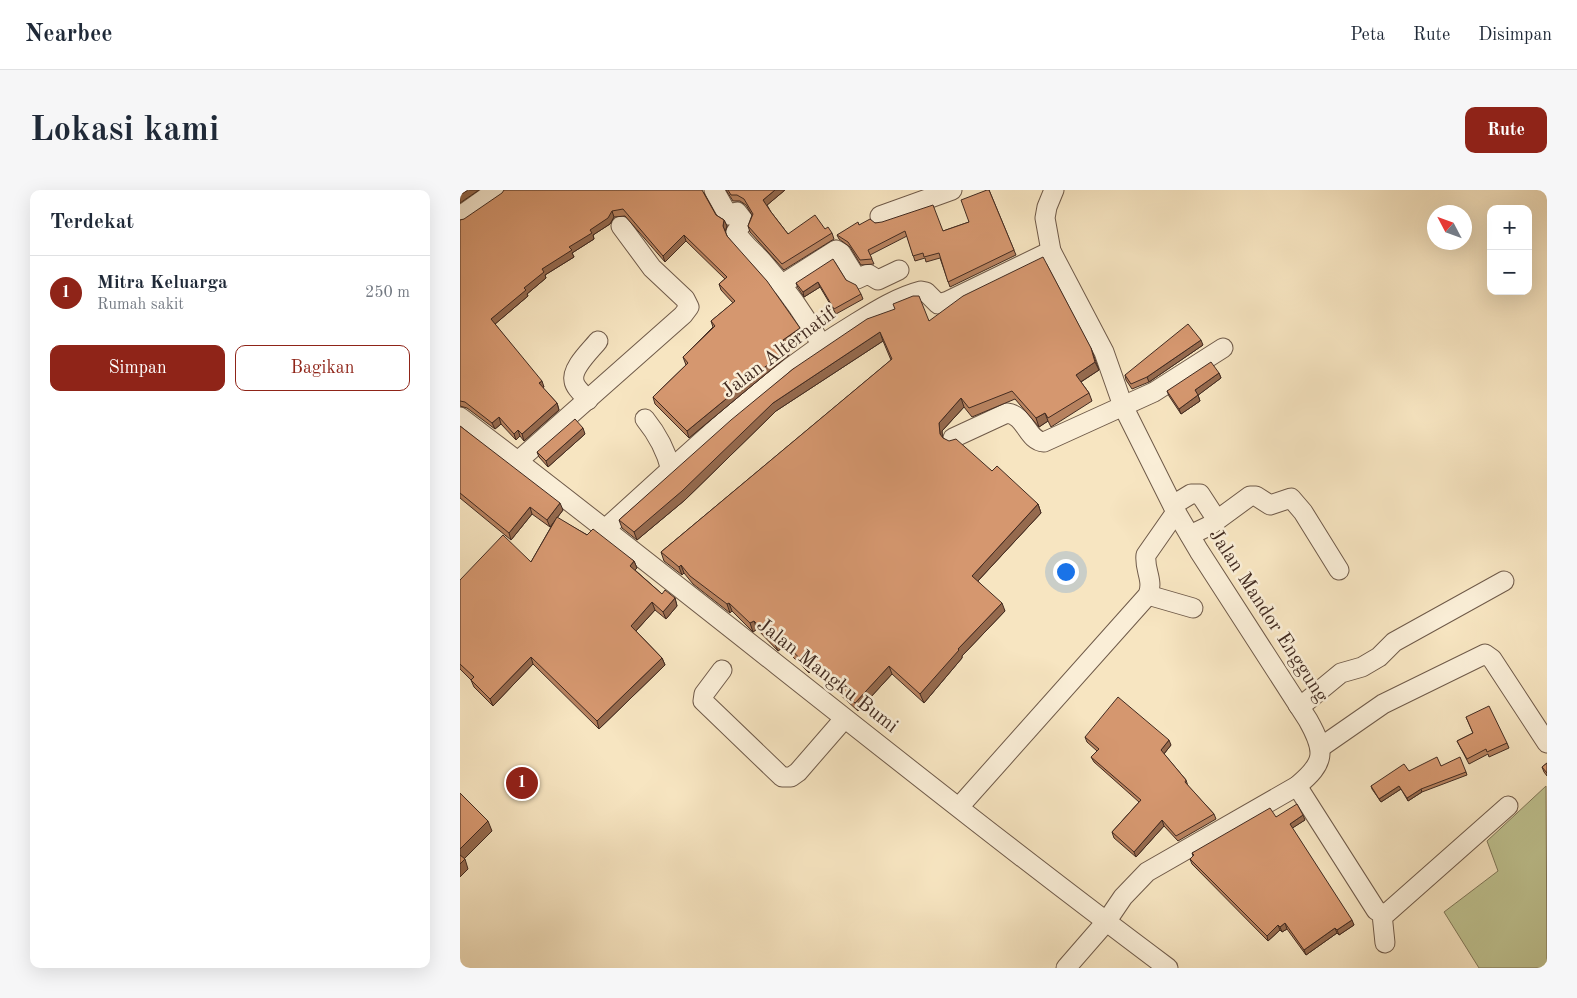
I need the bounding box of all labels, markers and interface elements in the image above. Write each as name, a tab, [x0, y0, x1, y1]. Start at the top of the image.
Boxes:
text: Nearbee	[25, 23, 113, 47]
text: Peta	[1350, 26, 1385, 44]
text: Rute	[1413, 26, 1450, 44]
text: Disimpan	[1478, 26, 1552, 44]
button: Rute	[1465, 107, 1547, 153]
text: Lokasi kami	[30, 113, 219, 148]
north arrow	[1427, 205, 1472, 250]
map controls	[1487, 205, 1532, 295]
button: +	[1487, 205, 1532, 250]
text: Terdekat	[50, 212, 134, 233]
button: −	[1487, 250, 1532, 295]
text: Mitra Keluarga	[97, 274, 228, 293]
text: 1	[61, 285, 71, 301]
text: 250 m	[365, 285, 410, 301]
text: Rumah sakit	[97, 297, 184, 313]
street label: Jalan Alternatif	[718, 303, 841, 402]
button: Simpan	[50, 345, 225, 391]
button: Bagikan	[235, 345, 410, 391]
street label: Jalan Mandor Enggung	[1204, 526, 1332, 706]
your location	[1053, 559, 1079, 585]
street label: Jalan Mangku Bumi	[753, 615, 901, 737]
pin: 1	[506, 764, 538, 802]

